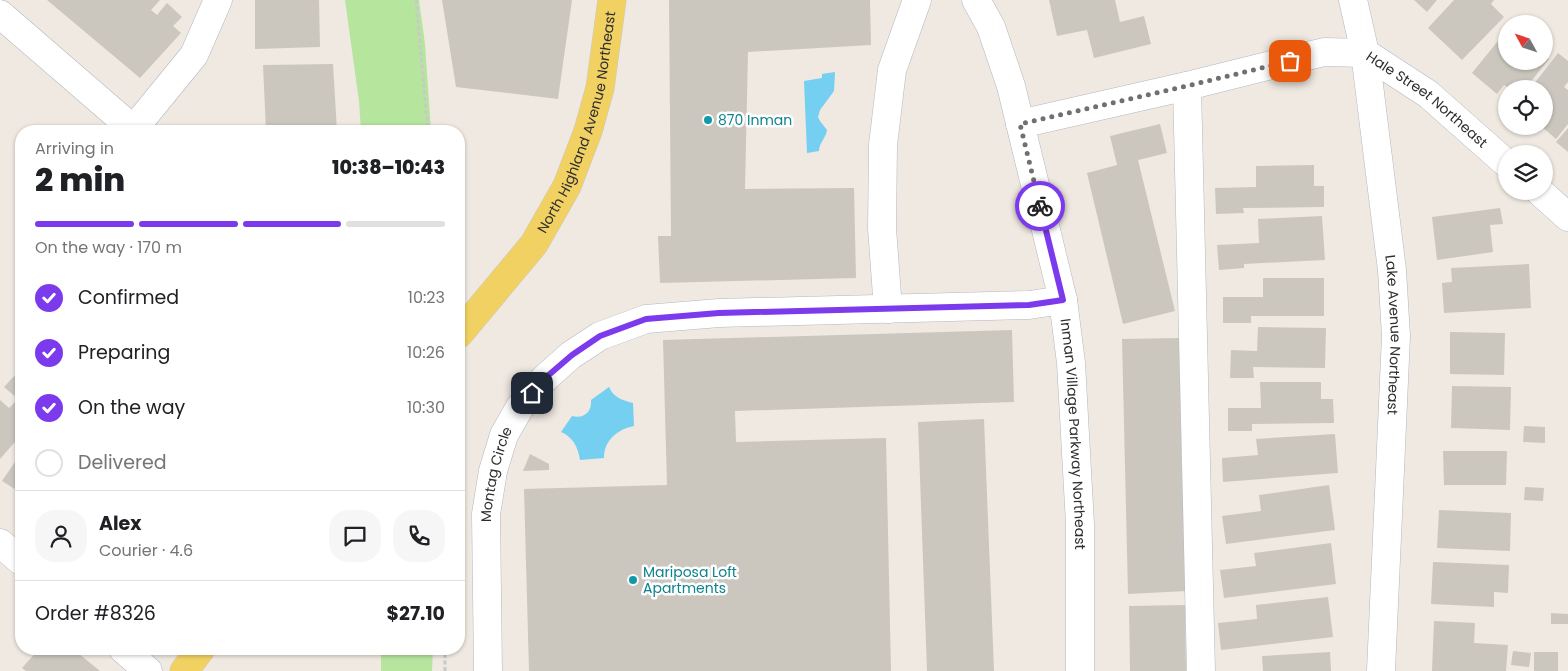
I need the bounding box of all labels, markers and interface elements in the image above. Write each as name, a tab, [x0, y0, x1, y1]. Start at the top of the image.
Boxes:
street label: North Highland Avenue Northeast	[532, 10, 620, 237]
north arrow	[1498, 15, 1552, 70]
map controls	[1498, 15, 1553, 200]
pin	[1269, 40, 1311, 82]
street label: Hale Street Northeast	[1362, 46, 1492, 152]
icon: bag	[1276, 47, 1304, 75]
button: locate	[1498, 80, 1553, 135]
place label: 870 Inman	[718, 110, 792, 130]
marker: 870 Inman	[702, 114, 714, 126]
text: Arriving in	[35, 137, 114, 160]
button: layers	[1498, 145, 1553, 200]
text: 10:38–10:43	[332, 154, 445, 181]
text: 2 min	[35, 157, 125, 202]
courier	[1015, 181, 1065, 231]
icon: bike	[1026, 192, 1054, 220]
text: On the way · 170 m	[35, 236, 182, 259]
street label: Lake Avenue Northeast	[1380, 254, 1406, 415]
icon: check	[35, 284, 63, 312]
text: Confirmed	[78, 284, 179, 311]
text: 10:23	[408, 286, 445, 309]
street label: Inman Village Parkway Northeast	[1055, 317, 1090, 550]
icon: check	[35, 339, 63, 367]
text: Preparing	[78, 339, 170, 366]
text: 10:26	[407, 341, 445, 364]
pin	[511, 372, 553, 414]
icon: home	[518, 379, 546, 407]
icon: check	[35, 394, 63, 422]
text: On the way	[78, 394, 185, 421]
text: 10:30	[407, 396, 445, 419]
street label: Montag Circle	[476, 422, 517, 522]
text: Delivered	[78, 449, 167, 476]
button: person	[35, 510, 87, 562]
text: Alex	[99, 510, 141, 537]
button: chat	[329, 510, 381, 562]
button: phone	[393, 510, 445, 562]
text: Courier · 4.6	[99, 539, 193, 562]
place label: Mariposa Loft Apartments	[643, 562, 737, 598]
marker: Mariposa Loft Apartments	[627, 574, 639, 586]
text: Order #8326	[35, 600, 156, 627]
text: $27.10	[387, 600, 445, 627]

